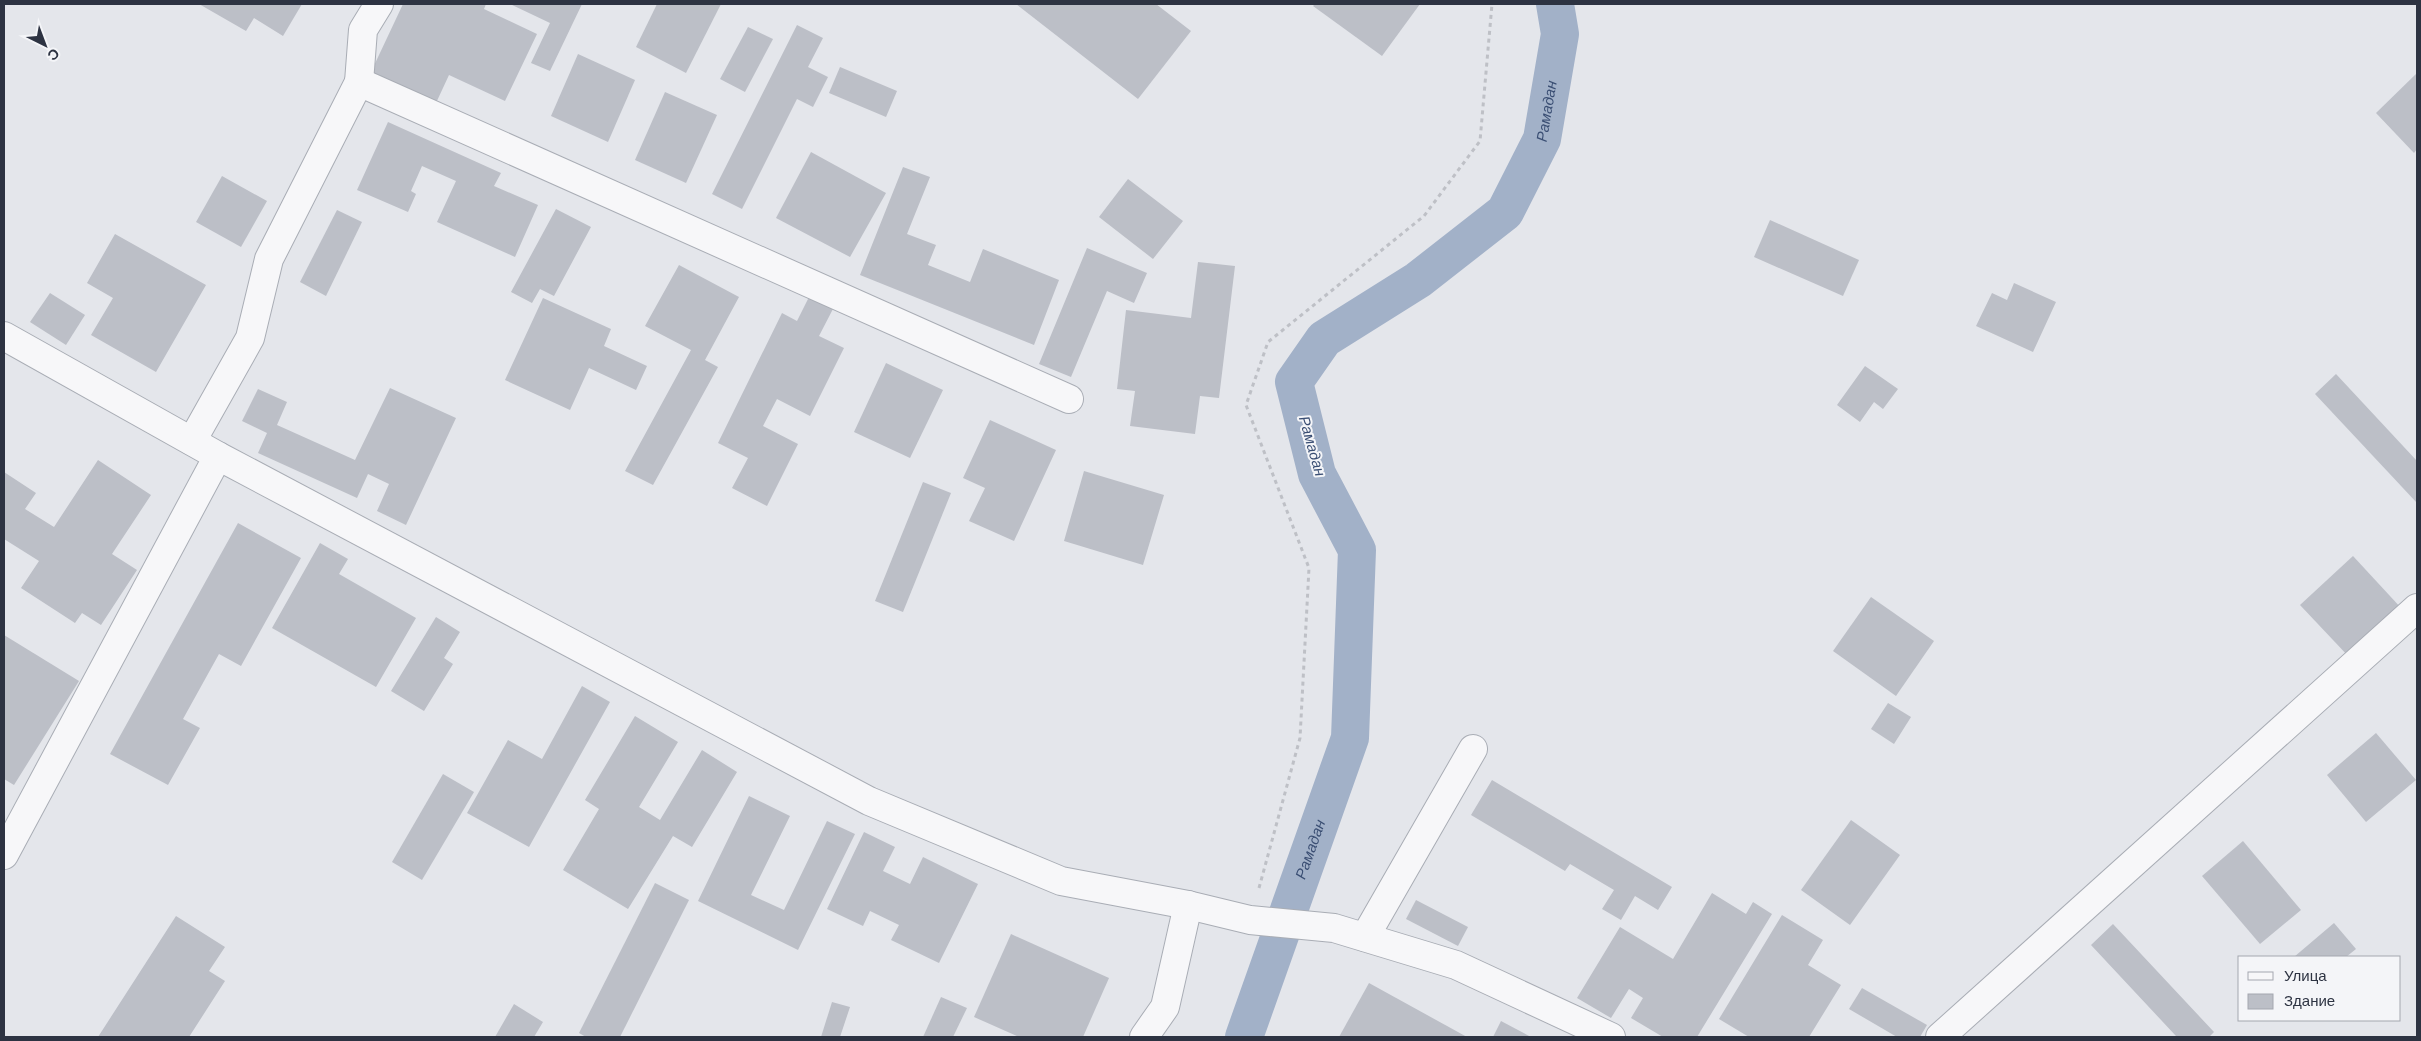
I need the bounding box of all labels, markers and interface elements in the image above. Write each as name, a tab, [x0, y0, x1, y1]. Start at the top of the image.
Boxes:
north arrow	[20, 20, 70, 70]
text: С	[45, 45, 63, 65]
water label: Рамадан	[1532, 79, 1560, 143]
water label: Рамадан	[1296, 414, 1330, 478]
water label: Рамадан	[1291, 817, 1328, 881]
legend	[2238, 956, 2401, 1021]
text: Улица	[2284, 966, 2327, 984]
text: Здание	[2284, 991, 2335, 1009]

